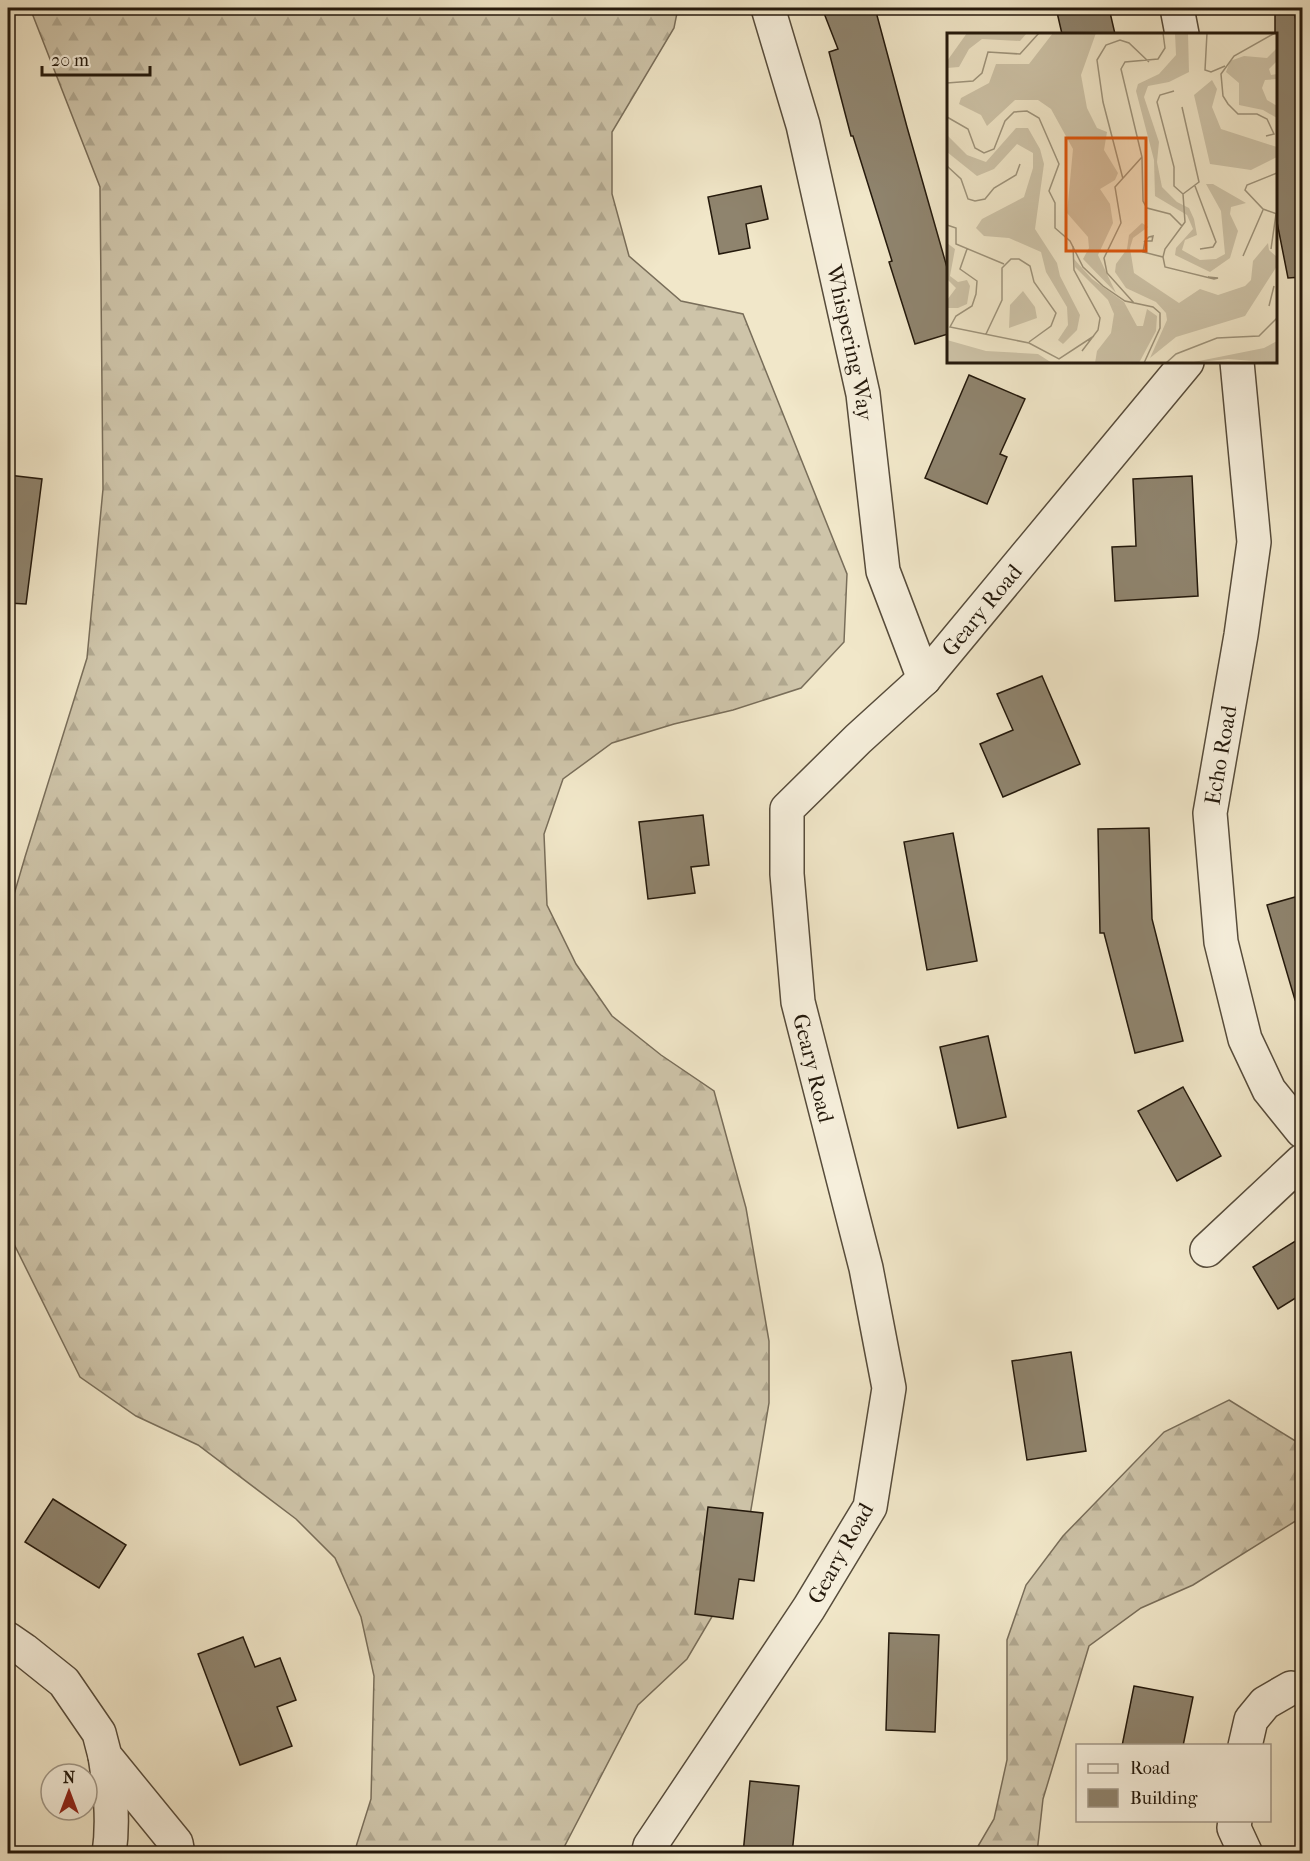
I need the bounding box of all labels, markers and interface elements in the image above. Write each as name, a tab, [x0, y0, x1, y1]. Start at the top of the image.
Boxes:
inset map	[947, 33, 1277, 363]
scale bar	[42, 39, 150, 77]
text: 20 m	[51, 50, 89, 71]
street label: Whispering Way	[820, 262, 878, 423]
street label: Geary Road	[937, 558, 1028, 662]
street label: Echo Road	[1199, 703, 1243, 807]
street label: Geary Road	[787, 1011, 839, 1126]
street label: Geary Road	[803, 1498, 880, 1608]
legend	[1076, 1744, 1271, 1822]
text: Road	[1130, 1758, 1170, 1779]
north arrow	[39, 1762, 99, 1822]
text: N	[63, 1768, 76, 1787]
text: Building	[1130, 1788, 1198, 1809]

